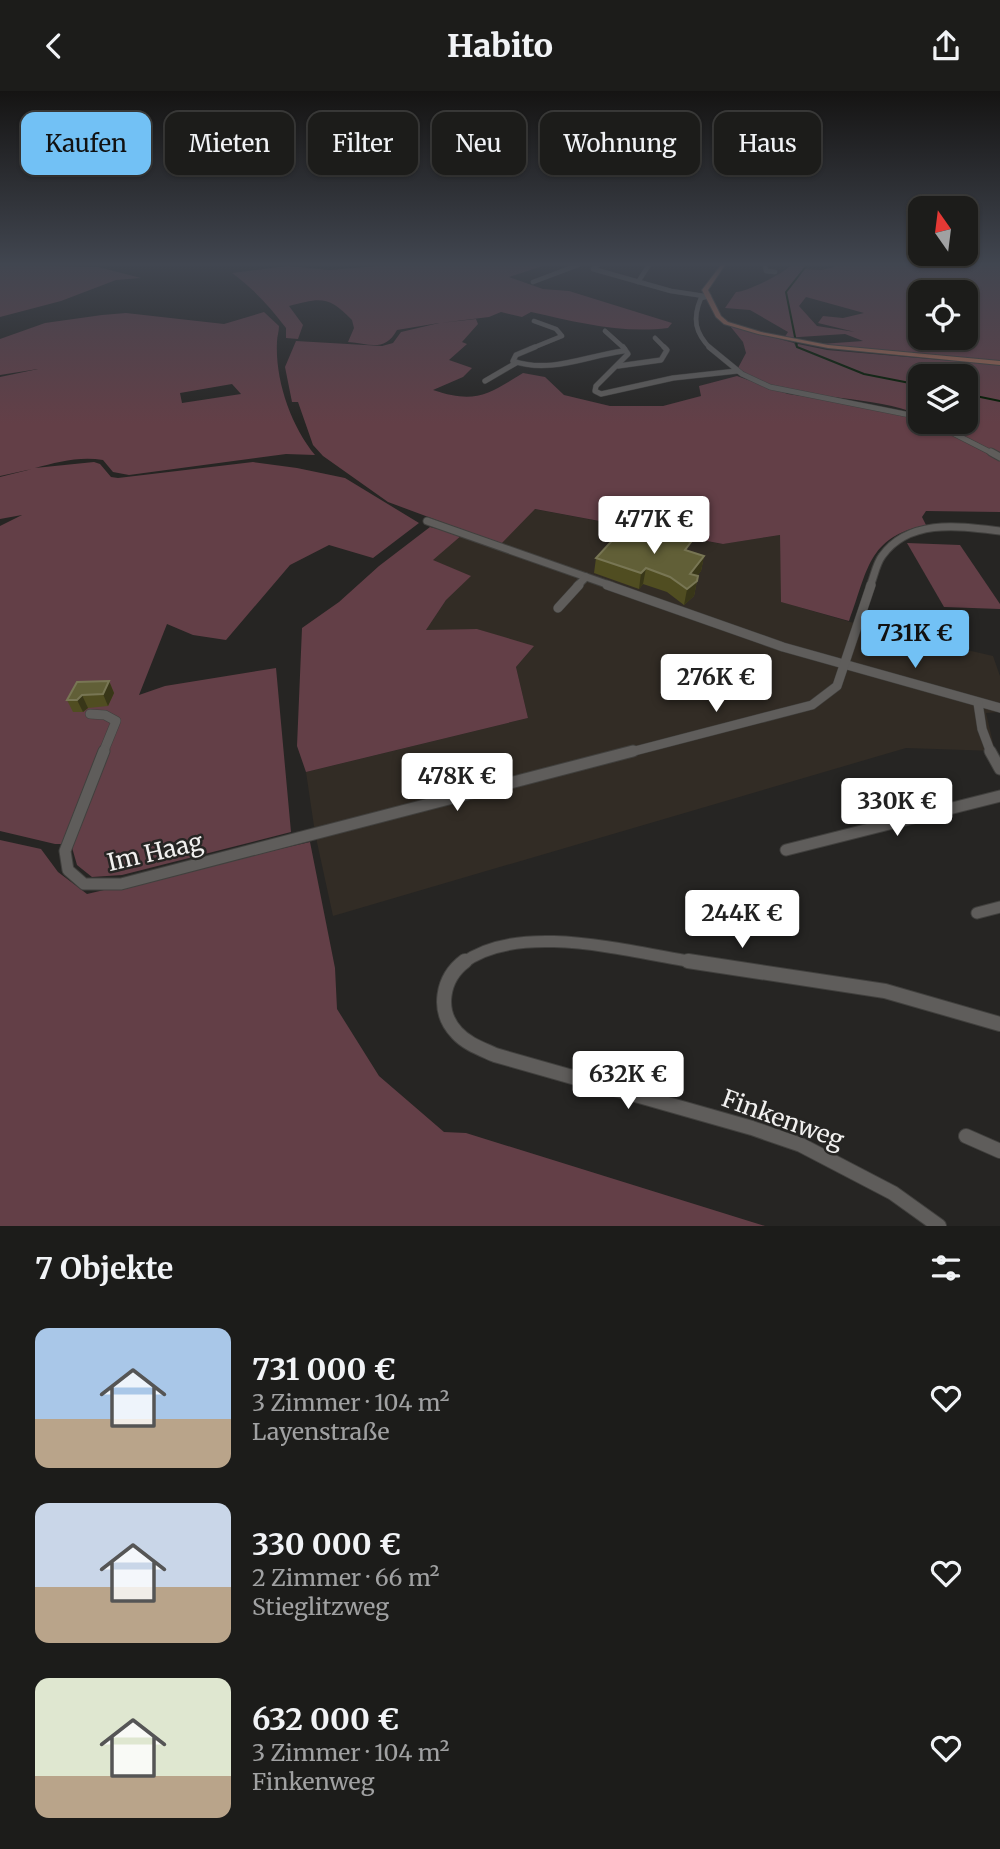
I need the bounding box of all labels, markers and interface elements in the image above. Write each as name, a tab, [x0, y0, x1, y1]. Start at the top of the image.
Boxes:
text: Habito	[447, 26, 553, 66]
icon: back	[35, 27, 73, 65]
icon: share	[927, 27, 965, 65]
chip: Kaufen	[21, 112, 151, 175]
chip: Mieten	[165, 112, 294, 175]
chip: Filter	[308, 112, 418, 175]
chip: Neu	[432, 112, 526, 175]
chip: Wohnung	[540, 112, 700, 175]
chip: Haus	[714, 112, 821, 175]
north arrow	[908, 196, 978, 266]
map controls	[908, 196, 978, 434]
button: locate	[908, 280, 978, 350]
button: layers	[908, 364, 978, 434]
pin: 477K €	[597, 497, 711, 556]
text: 477K €	[614, 504, 694, 533]
pin: 731K €	[858, 611, 972, 670]
text: 731K €	[877, 618, 953, 647]
pin: 276K €	[659, 655, 773, 714]
text: 276K €	[677, 662, 755, 691]
pin: 478K €	[400, 753, 514, 813]
text: 478K €	[418, 761, 496, 790]
pin: 330K €	[840, 779, 954, 838]
text: 330K €	[857, 786, 937, 815]
street label: Im Haag	[104, 826, 206, 878]
pin: 244K €	[685, 891, 799, 950]
text: 244K €	[701, 898, 783, 927]
pin: 632K €	[571, 1051, 685, 1111]
text: 632K €	[589, 1059, 667, 1088]
street label: Finkenweg	[718, 1083, 849, 1156]
text: 7 Objekte	[35, 1249, 173, 1287]
icon: filters	[927, 1249, 965, 1287]
text: 731 000 €	[252, 1350, 396, 1388]
icon: home	[91, 1356, 175, 1440]
icon: heart	[927, 1379, 965, 1417]
text: 3 Zimmer · 104 m²	[252, 1388, 449, 1417]
text: Layenstraße	[252, 1417, 389, 1446]
text: 330 000 €	[252, 1525, 401, 1563]
icon: home	[91, 1531, 175, 1615]
icon: heart	[927, 1554, 965, 1592]
text: 2 Zimmer · 66 m²	[252, 1563, 439, 1592]
text: Stieglitzweg	[252, 1592, 389, 1621]
text: 632 000 €	[252, 1700, 399, 1738]
icon: home	[91, 1706, 175, 1790]
icon: heart	[927, 1729, 965, 1767]
text: 3 Zimmer · 104 m²	[252, 1738, 449, 1767]
text: Finkenweg	[252, 1767, 375, 1796]

